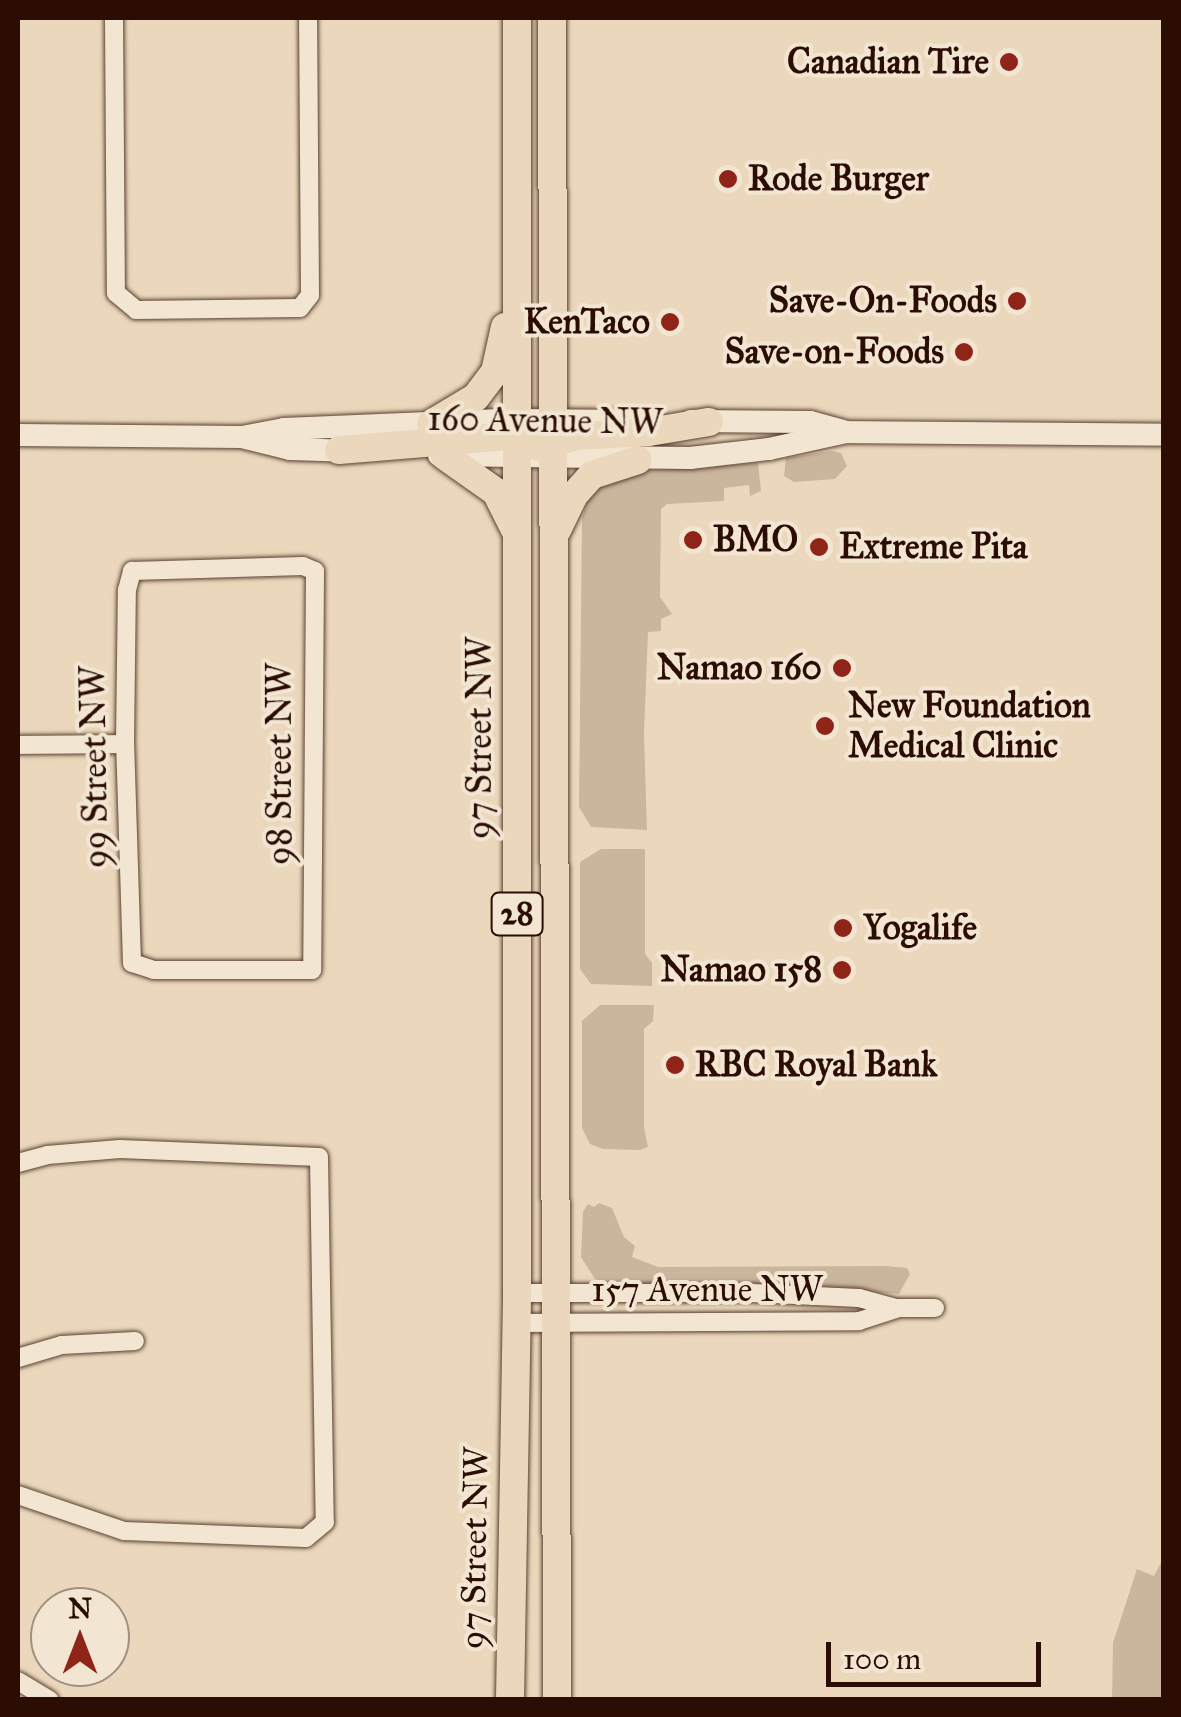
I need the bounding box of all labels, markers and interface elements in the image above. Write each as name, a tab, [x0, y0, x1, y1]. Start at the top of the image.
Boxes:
place label: Canadian Tire	[787, 41, 989, 83]
marker: Canadian Tire	[998, 51, 1020, 73]
place label: Rode Burger	[748, 158, 929, 200]
marker: Rode Burger	[717, 168, 739, 190]
place label: Save-On-Foods	[769, 280, 997, 322]
marker: Save-On-Foods	[1006, 290, 1028, 312]
place label: KenTaco	[524, 301, 650, 343]
marker: KenTaco	[659, 311, 681, 333]
place label: Save-on-Foods	[725, 331, 944, 373]
marker: Save-on-Foods	[953, 341, 975, 363]
street label: 160 Avenue NW	[427, 398, 663, 444]
place label: BMO	[713, 519, 798, 561]
place label: Extreme Pita	[839, 526, 1028, 568]
marker: BMO	[682, 529, 704, 551]
marker: Extreme Pita	[808, 536, 830, 558]
street label: 97 Street NW	[459, 637, 501, 839]
place label: Namao 160	[657, 647, 822, 689]
marker: Namao 160	[831, 657, 853, 679]
street label: 98 Street NW	[259, 663, 301, 865]
street label: 99 Street NW	[72, 665, 118, 869]
place label: New Foundation Medical Clinic	[848, 685, 1091, 767]
marker: New Foundation Medical Clinic	[812, 713, 838, 739]
road number: 28	[490, 887, 544, 941]
place label: Yogalife	[863, 907, 977, 949]
marker: Yogalife	[832, 917, 854, 939]
place label: Namao 158	[660, 949, 822, 991]
marker: Namao 158	[831, 959, 853, 981]
place label: RBC Royal Bank	[695, 1044, 937, 1086]
marker: RBC Royal Bank	[664, 1054, 686, 1076]
street label: 157 Avenue NW	[591, 1269, 823, 1311]
street label: 97 Street NW	[452, 1446, 498, 1650]
north arrow	[30, 1587, 130, 1687]
text: N	[68, 1591, 92, 1626]
scale bar	[831, 1622, 1046, 1684]
text: 100 m	[843, 1641, 921, 1677]

